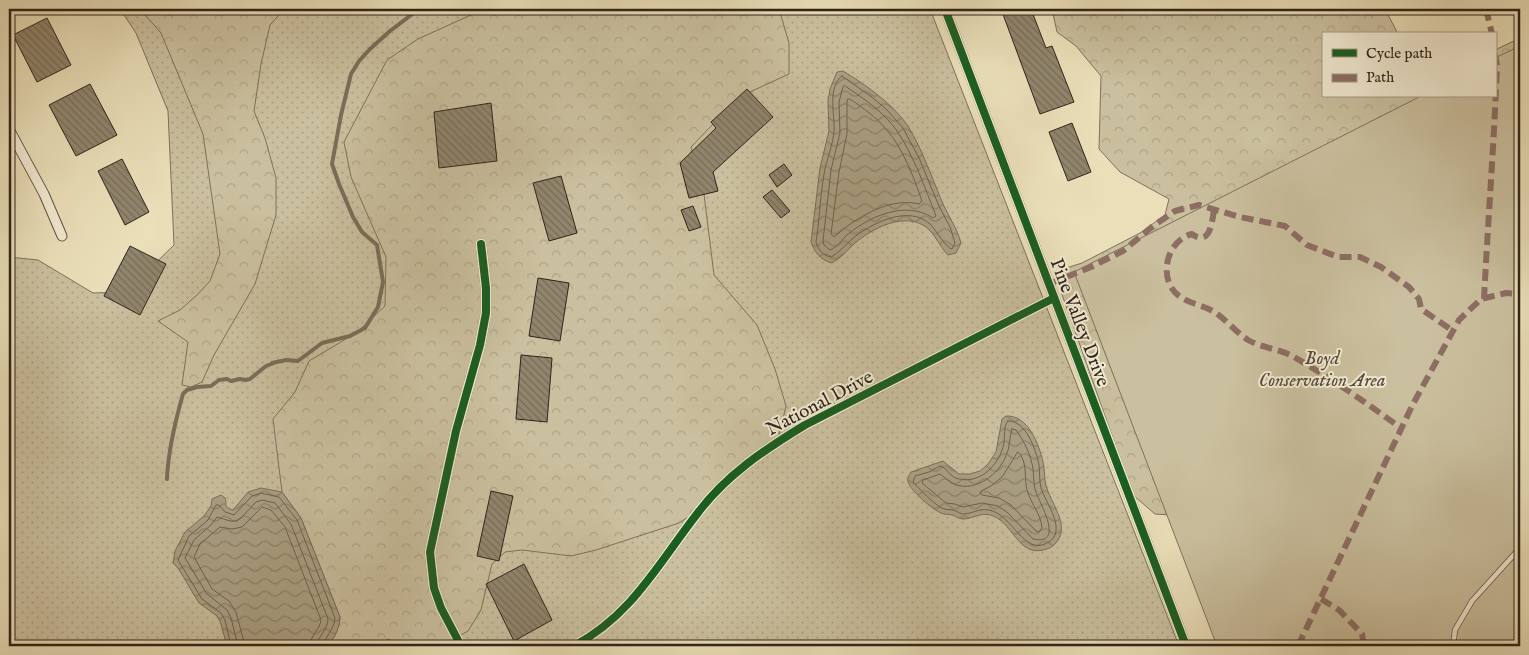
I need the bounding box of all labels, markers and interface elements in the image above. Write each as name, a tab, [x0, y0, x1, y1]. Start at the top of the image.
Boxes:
legend	[1322, 32, 1496, 98]
text: Cycle path	[1366, 44, 1432, 63]
text: Path	[1366, 68, 1394, 87]
street label: Pine Valley Drive	[1044, 255, 1115, 390]
park label: Boyd Conservation Area	[1259, 347, 1385, 393]
street label: National Drive	[762, 365, 878, 442]

